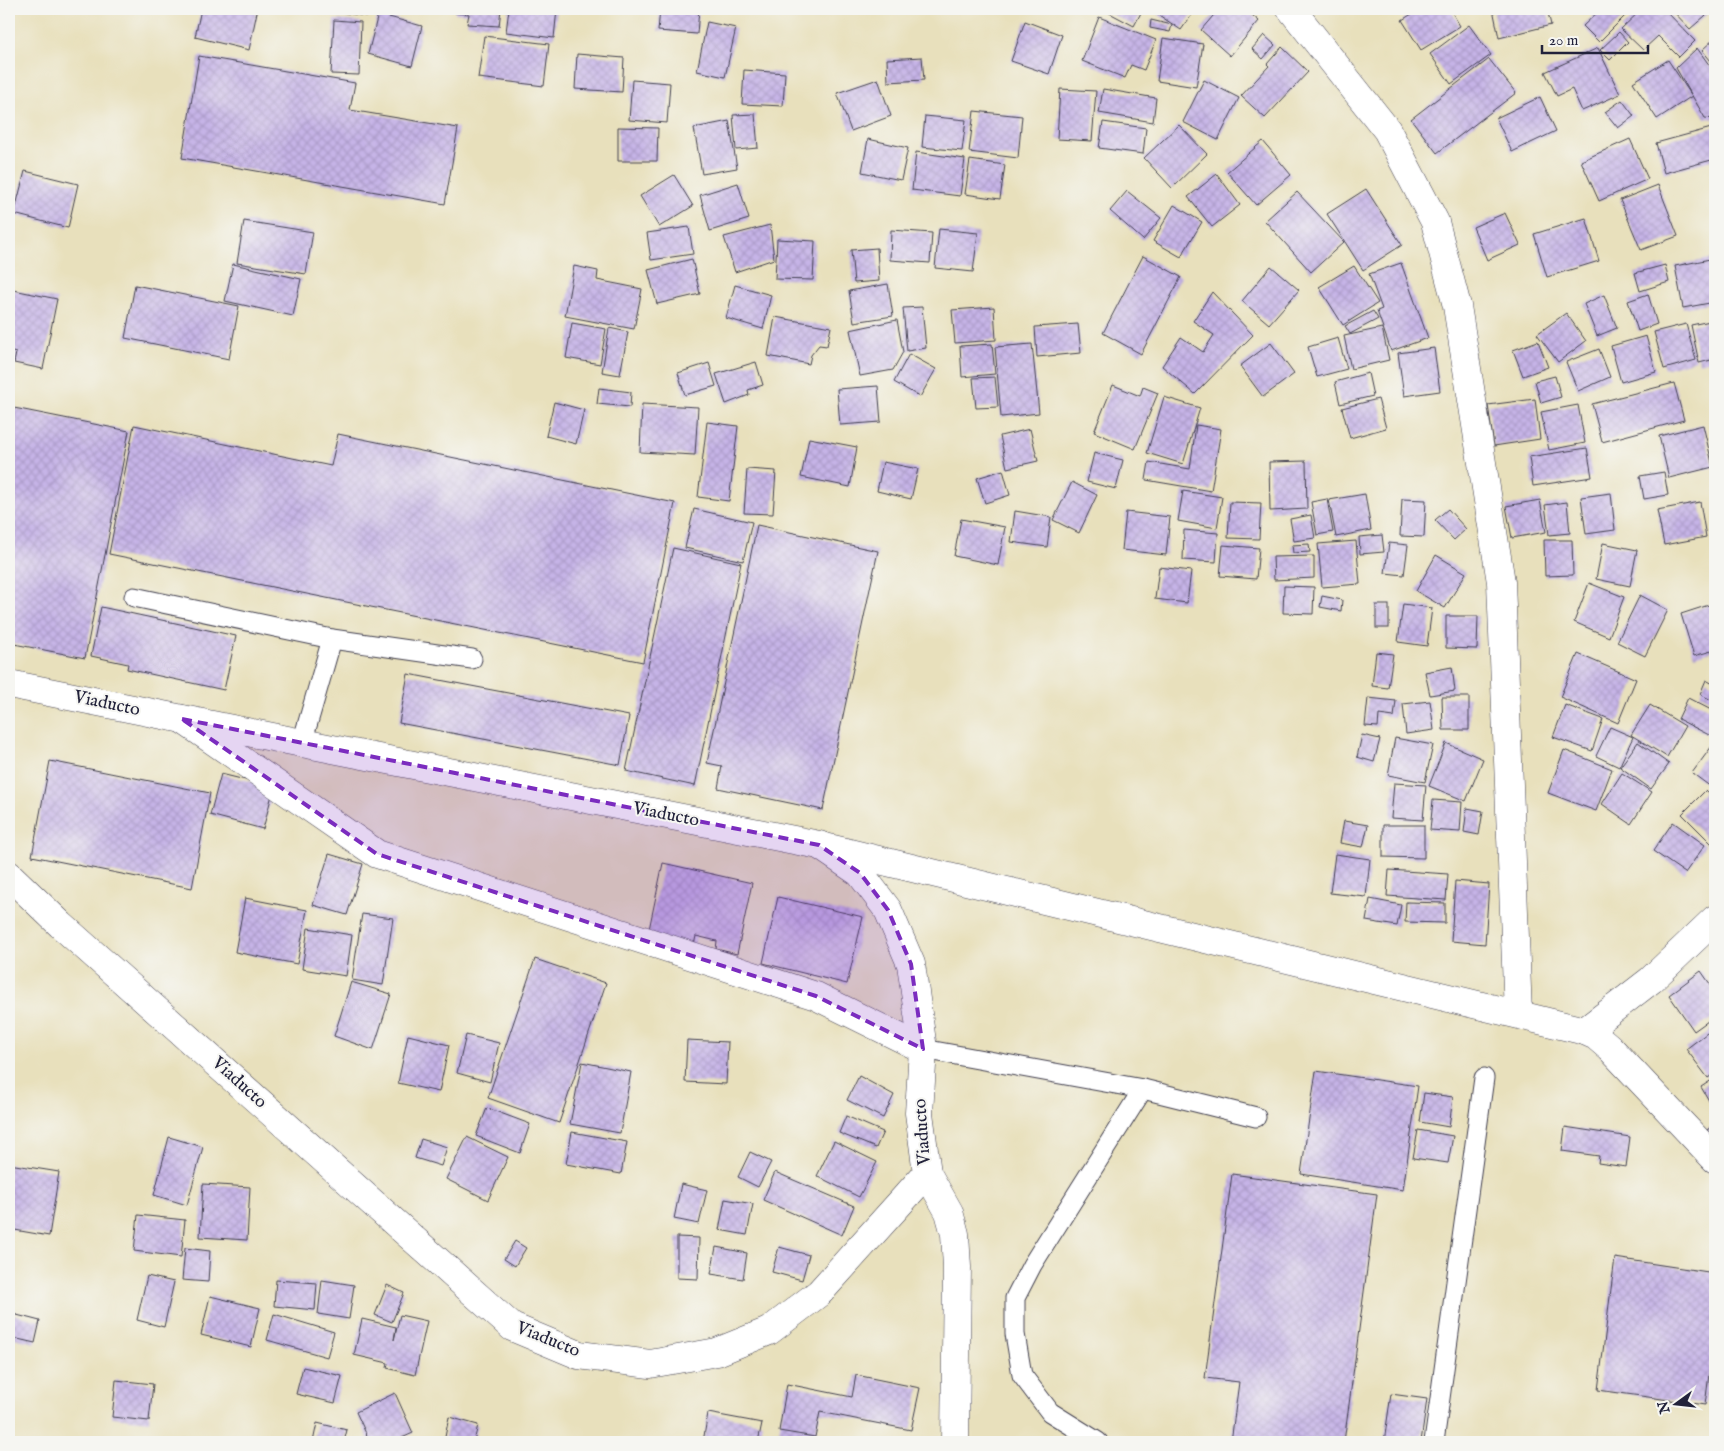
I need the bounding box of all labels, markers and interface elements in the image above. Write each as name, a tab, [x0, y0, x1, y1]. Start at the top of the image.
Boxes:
scale bar	[1542, 22, 1648, 54]
text: 20 m	[1549, 31, 1579, 50]
street label: Viaducto	[71, 686, 142, 722]
street label: Viaducto	[630, 797, 701, 833]
street label: Viaducto	[206, 1051, 272, 1114]
street label: Viaducto	[909, 1098, 937, 1167]
street label: Viaducto	[512, 1316, 584, 1363]
north arrow	[1652, 1378, 1702, 1428]
text: N	[1654, 1399, 1675, 1416]

